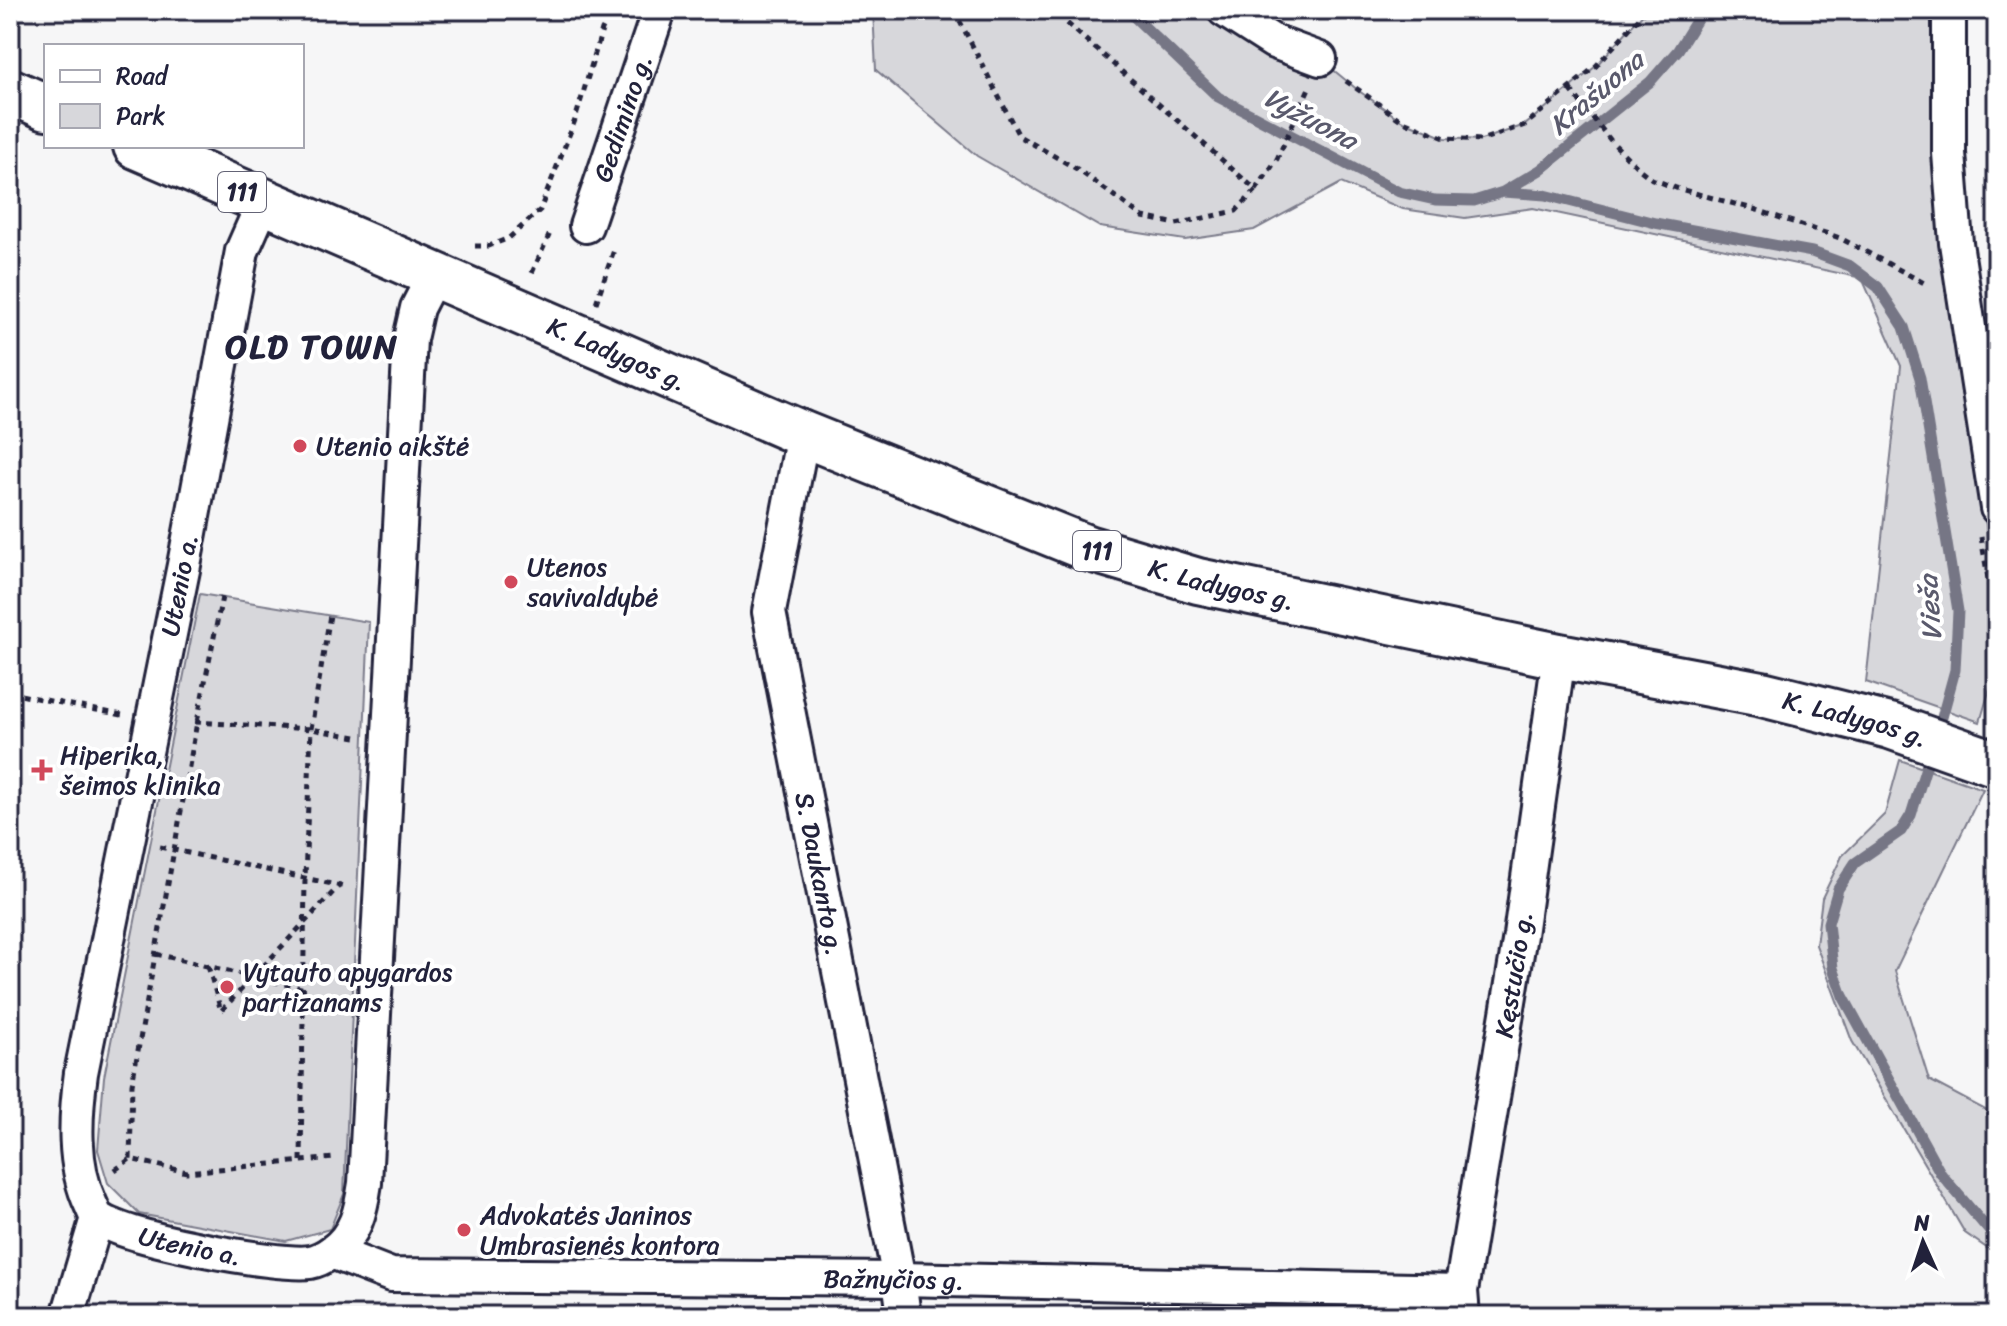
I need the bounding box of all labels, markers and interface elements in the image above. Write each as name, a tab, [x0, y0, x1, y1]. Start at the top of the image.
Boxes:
water label: Krašuona	[1537, 36, 1657, 148]
legend	[44, 44, 304, 148]
street label: Gedimino g.	[579, 48, 666, 188]
text: Road	[116, 55, 170, 97]
water label: Vyžuona	[1255, 73, 1369, 165]
text: Park	[116, 95, 165, 137]
road number: 111	[218, 172, 266, 212]
street label: K. Ladygos g.	[540, 303, 694, 404]
district label: OLD TOWN	[225, 317, 399, 377]
place label: Utenio aikštė	[316, 423, 469, 469]
marker: Utenio aikštė	[291, 437, 309, 455]
street label: Utenio a.	[147, 530, 211, 640]
road number: 111	[1073, 531, 1121, 571]
place label: Utenos savivaldybė	[526, 544, 658, 620]
street label: K. Ladygos g.	[1143, 544, 1299, 623]
water label: Vieša	[1903, 571, 1956, 642]
marker: Utenos savivaldybė	[502, 573, 520, 591]
street label: K. Ladygos g.	[1778, 677, 1934, 761]
place label: Hiperika, šeimos klinika	[59, 732, 221, 808]
marker: Hiperika, šeimos klinika	[31, 759, 53, 781]
street label: S. Daukanto g.	[782, 788, 858, 960]
street label: Kęstučio g.	[1480, 908, 1546, 1041]
place label: Vytauto apygardos partizanams	[242, 949, 453, 1025]
marker: Vytauto apygardos partizanams	[218, 978, 236, 996]
place label: Advokatės Janinos Umbrasienės kontora	[479, 1192, 720, 1268]
north arrow	[1883, 1202, 1963, 1282]
text: N	[1912, 1203, 1931, 1242]
street label: Utenio a.	[133, 1213, 244, 1279]
marker: Advokatės Janinos Umbrasienės kontora	[455, 1221, 473, 1239]
street label: Bažnyčios g.	[823, 1255, 965, 1303]

